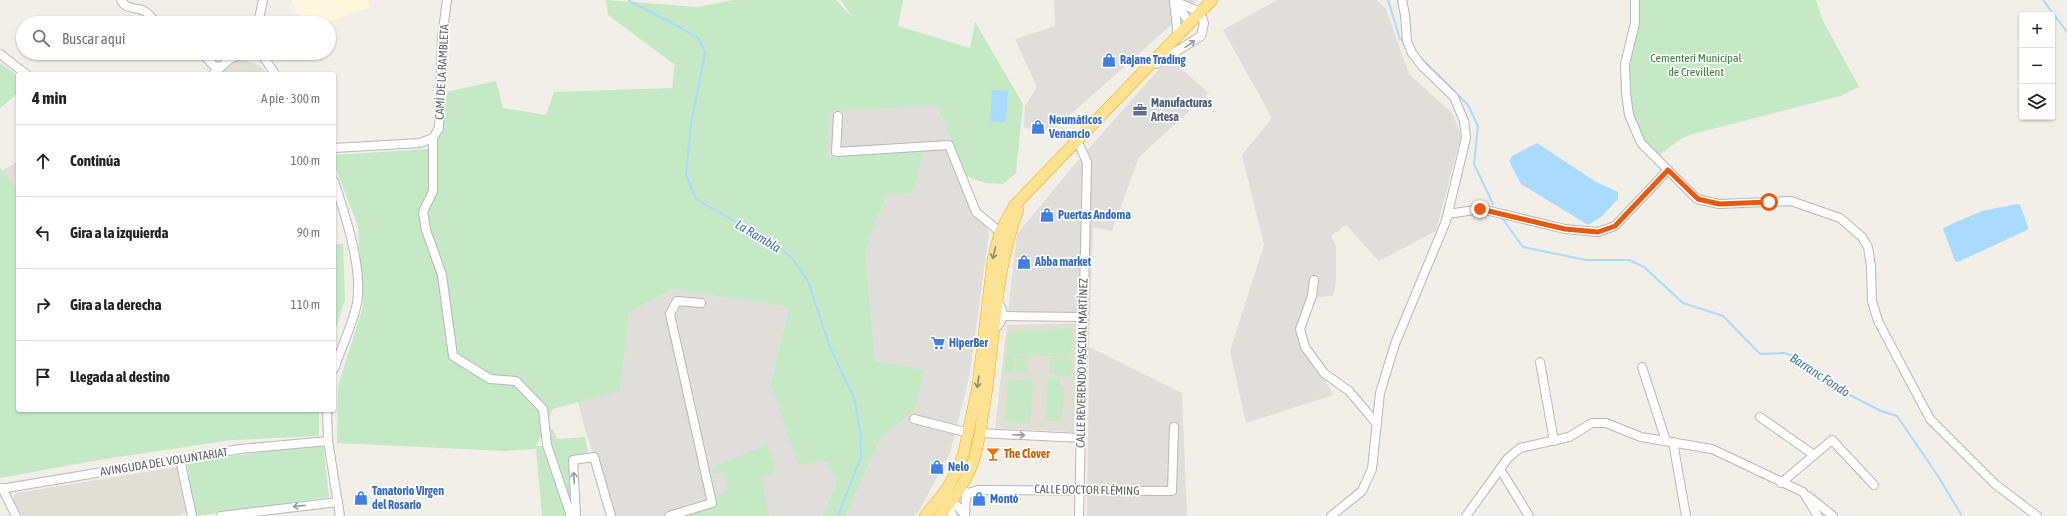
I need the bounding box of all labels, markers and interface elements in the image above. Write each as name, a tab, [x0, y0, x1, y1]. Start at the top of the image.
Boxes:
map controls	[2019, 12, 2055, 120]
button: +	[2019, 12, 2055, 48]
search box	[16, 16, 336, 60]
street label: CAMÍ DE LA RAMBLETA	[433, 24, 452, 120]
icon: search	[30, 27, 52, 49]
text: Buscar aquí	[62, 30, 125, 47]
one-way arrow	[1185, 40, 1196, 48]
button: −	[2019, 48, 2055, 84]
park label: Cementeri Municipal de Crevillent	[1650, 51, 1743, 79]
shop icon: Rajane Trading	[1101, 52, 1117, 68]
place label: Rajane Trading	[1120, 53, 1187, 67]
button: layers	[2019, 84, 2055, 120]
text: 4 min	[32, 88, 67, 108]
text: A pie · 300 m	[261, 91, 320, 106]
place label: Manufacturas Artesa	[1150, 96, 1213, 124]
office icon: Manufacturas Artesa	[1132, 102, 1148, 118]
place label: Neumáticos Venancio	[1048, 113, 1103, 141]
shop icon: Neumáticos Venancio	[1030, 119, 1046, 135]
icon: ahead	[32, 150, 54, 172]
text: Continúa	[70, 152, 120, 169]
text: 100 m	[291, 153, 320, 168]
route start	[1760, 193, 1778, 211]
route end	[1471, 200, 1489, 218]
shop icon: Puertas Andoma	[1039, 207, 1055, 223]
place label: Puertas Andoma	[1058, 208, 1131, 222]
water label: La Rambla	[733, 217, 783, 255]
icon: left	[32, 222, 54, 244]
text: Gira a la izquierda	[70, 224, 168, 241]
text: 90 m	[297, 225, 320, 240]
one-way arrow	[990, 246, 998, 259]
shop icon: Abba market	[1016, 254, 1032, 270]
place label: Abba market	[1034, 255, 1092, 269]
street label: CALLE REVERENDO PASCUAL MARTÍNEZ	[1074, 277, 1090, 448]
icon: right	[32, 294, 54, 316]
text: Gira a la derecha	[70, 296, 161, 313]
text: 110 m	[291, 297, 320, 312]
supermarket icon: HiperBer	[930, 335, 946, 351]
place label: HiperBer	[949, 336, 989, 350]
water label: Barranc Fondo	[1787, 350, 1853, 400]
icon: arrive	[32, 366, 54, 388]
text: Llegada al destino	[70, 368, 170, 385]
one-way arrow	[974, 375, 982, 388]
one-way arrow	[1012, 431, 1025, 439]
street label: AVINGUDA DEL VOLUNTARIAT	[99, 445, 230, 479]
bar icon: The Clover	[985, 446, 1001, 462]
place label: The Clover	[1004, 447, 1050, 461]
shop icon: Nelo	[929, 459, 945, 475]
place label: Nelo	[948, 460, 970, 474]
one-way arrow	[570, 472, 577, 485]
street label: CALLE DOCTOR FLÉMING	[1034, 482, 1140, 498]
place label: Tanatorio Virgen del Rosario	[372, 484, 444, 512]
shop icon: Tanatorio Virgen del Rosario	[353, 490, 369, 506]
shop icon: Montó	[971, 491, 987, 507]
place label: Montó	[990, 492, 1019, 506]
one-way arrow	[293, 503, 306, 510]

